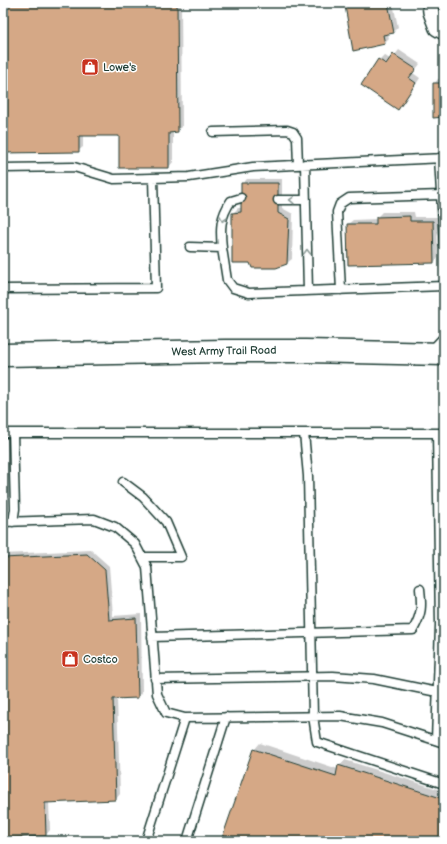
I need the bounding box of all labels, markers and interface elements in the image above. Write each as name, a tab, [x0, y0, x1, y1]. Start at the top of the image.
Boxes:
shop icon: Lowe's	[80, 57, 100, 77]
place label: Lowe's	[103, 61, 137, 74]
one-way arrow	[289, 196, 295, 204]
one-way arrow	[219, 215, 228, 222]
one-way arrow	[303, 249, 312, 255]
street label: West Army Trail Road	[171, 344, 277, 358]
shop icon: Costco	[60, 649, 80, 669]
place label: Costco	[83, 653, 118, 666]

